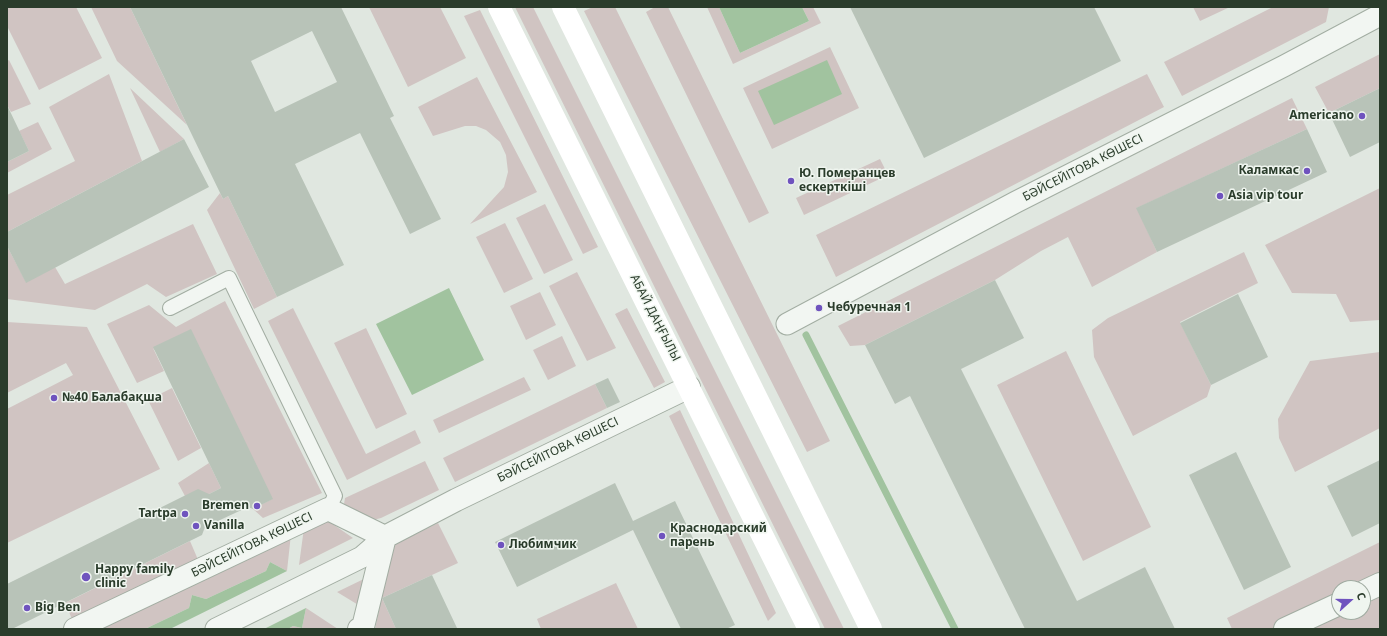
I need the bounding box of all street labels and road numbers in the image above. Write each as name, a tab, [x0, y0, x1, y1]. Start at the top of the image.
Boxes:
street label: БӘЙСЕЙІТОВА КӨШЕСІ	[1020, 131, 1146, 205]
street label: АБАЙ ДАҢҒЫЛЫ	[627, 272, 683, 364]
street label: БӘЙСЕЙІТОВА КӨШЕСІ	[495, 414, 621, 486]
street label: БӘЙСЕЙІТОВА КӨШЕСІ	[189, 509, 315, 581]

